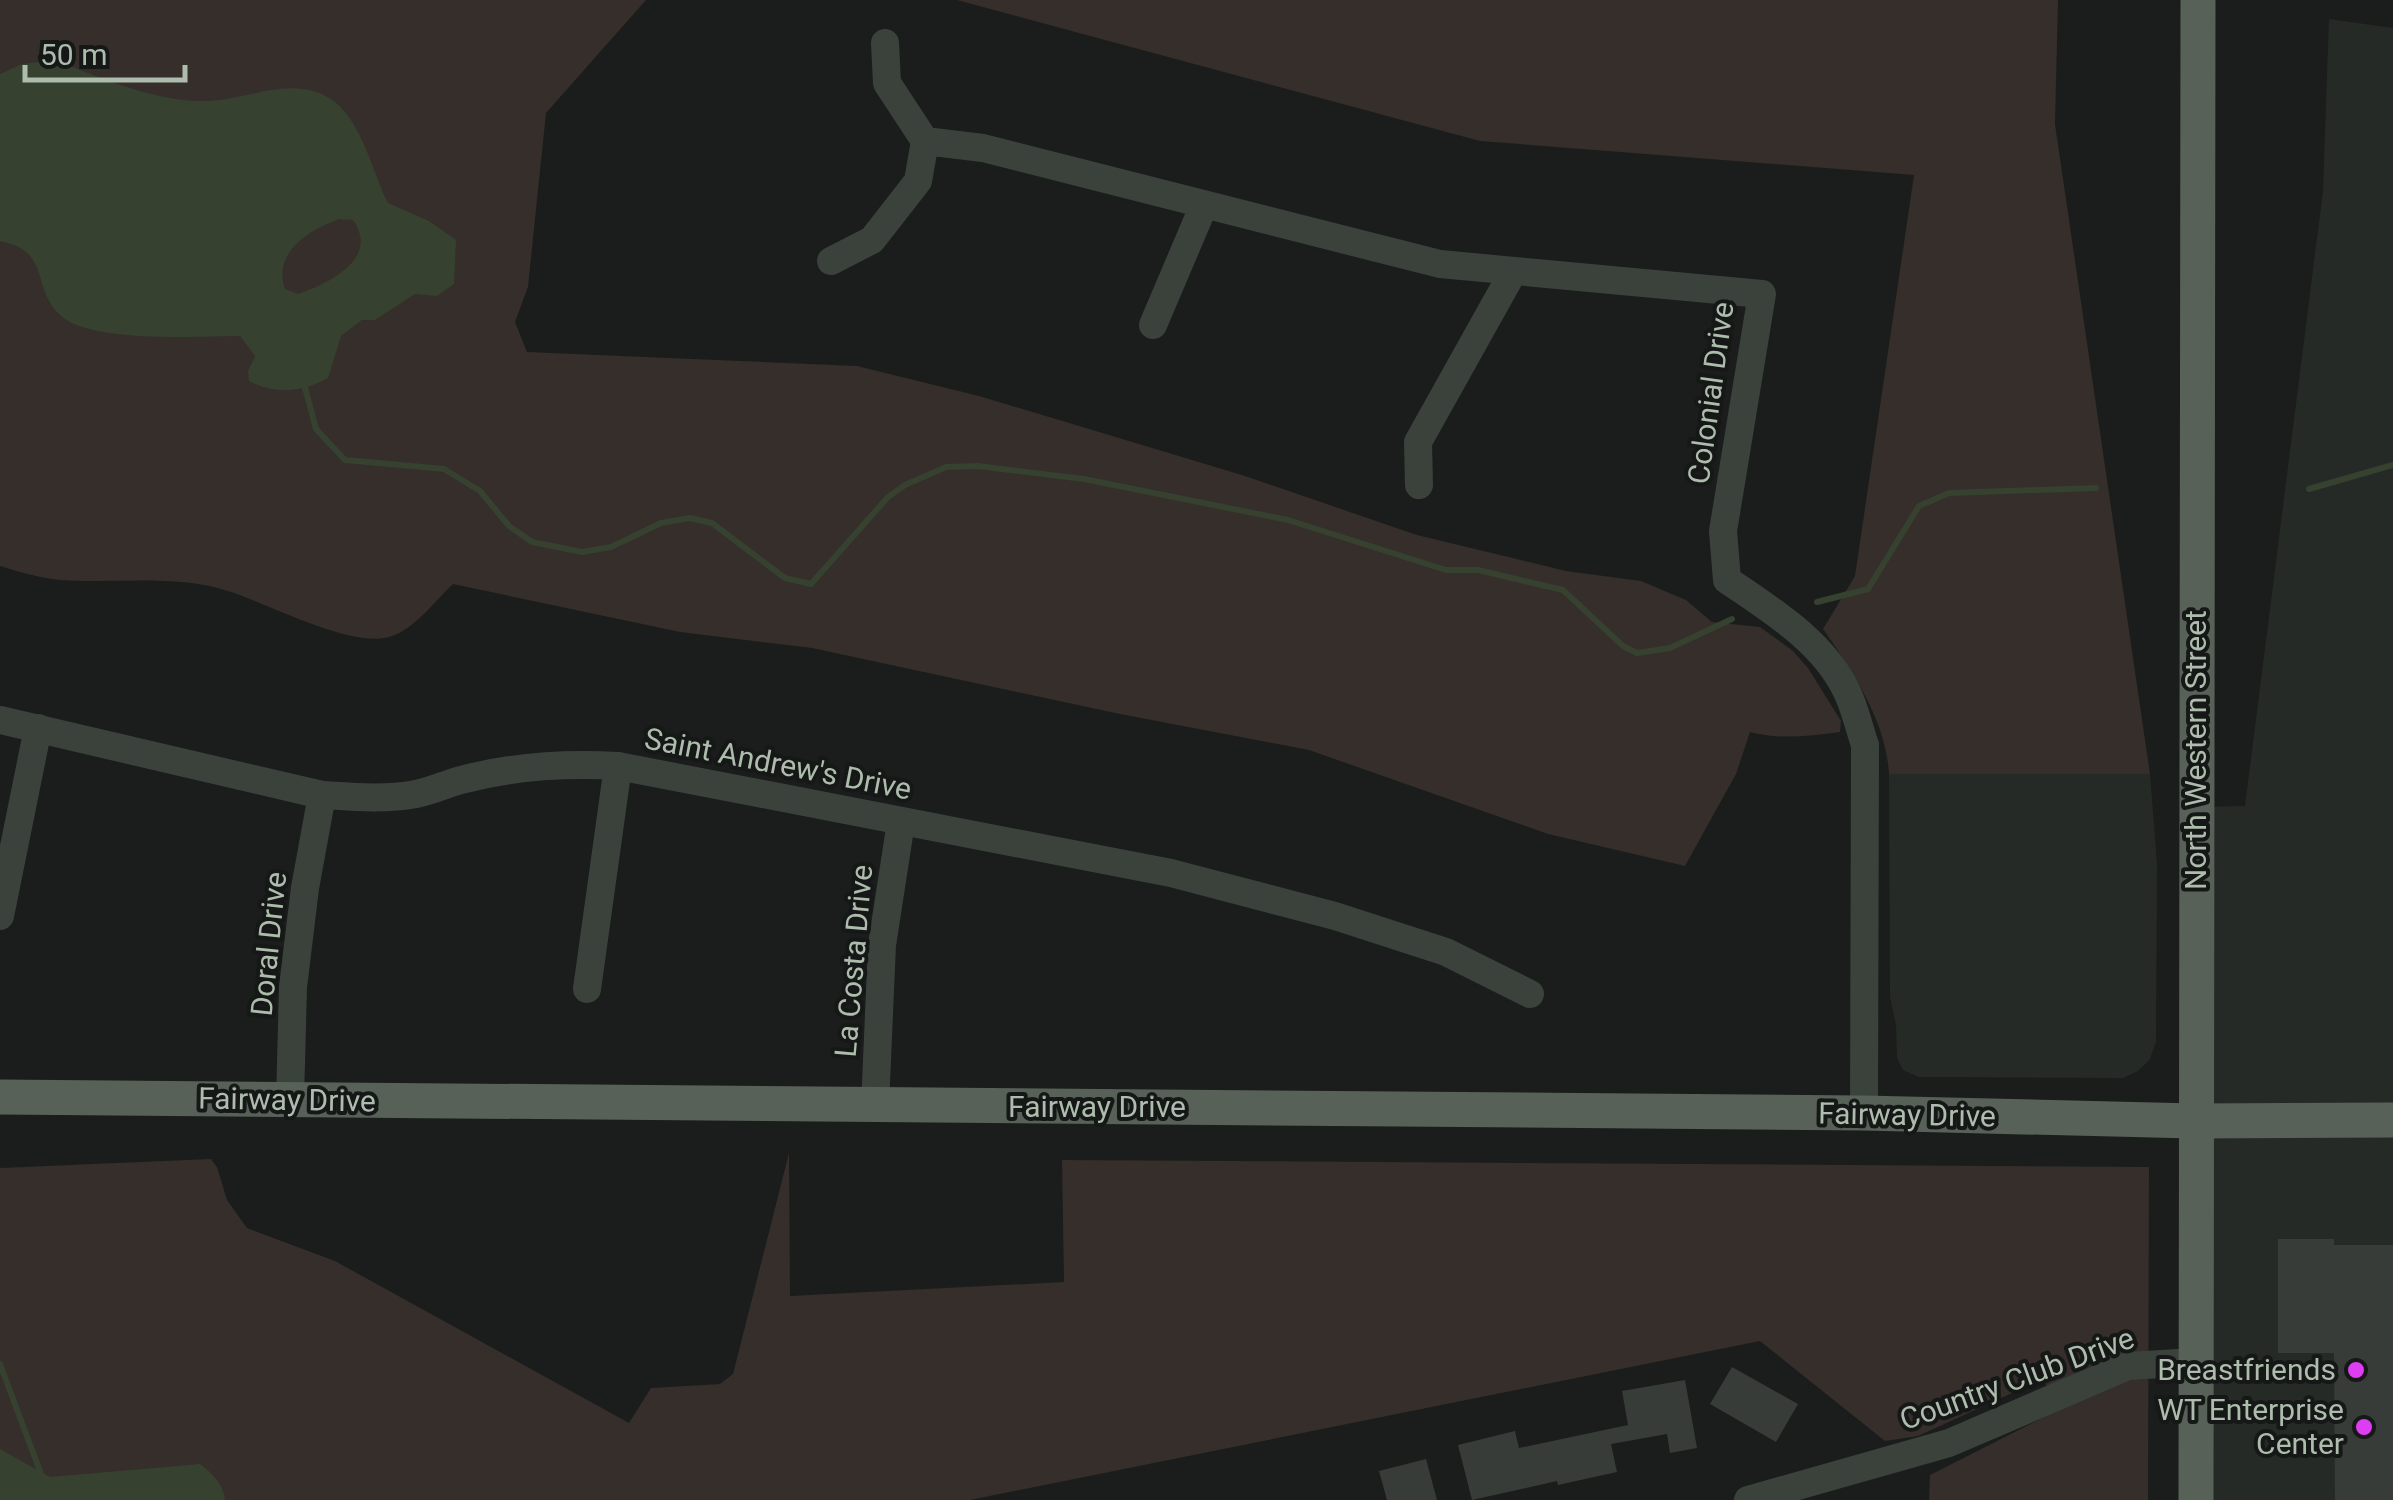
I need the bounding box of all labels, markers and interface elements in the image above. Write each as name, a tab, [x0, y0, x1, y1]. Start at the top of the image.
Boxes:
scale bar	[25, 20, 185, 82]
text: 50 m	[40, 37, 107, 72]
street label: Colonial Drive	[1680, 300, 1741, 486]
street label: North Western Street	[2178, 610, 2213, 890]
street label: Saint Andrew's Drive	[642, 720, 914, 807]
street label: La Costa Drive	[828, 863, 879, 1059]
street label: Doral Drive	[244, 870, 293, 1018]
street label: Fairway Drive	[198, 1080, 376, 1119]
street label: Fairway Drive	[1008, 1089, 1186, 1124]
street label: Fairway Drive	[1818, 1095, 1996, 1134]
street label: Country Club Drive	[1895, 1320, 2139, 1437]
place label: Breastfriends	[2157, 1352, 2336, 1387]
marker: Breastfriends	[2345, 1359, 2367, 1381]
place label: WT Enterprise Center	[2157, 1392, 2344, 1461]
marker: WT Enterprise Center	[2353, 1416, 2375, 1438]

